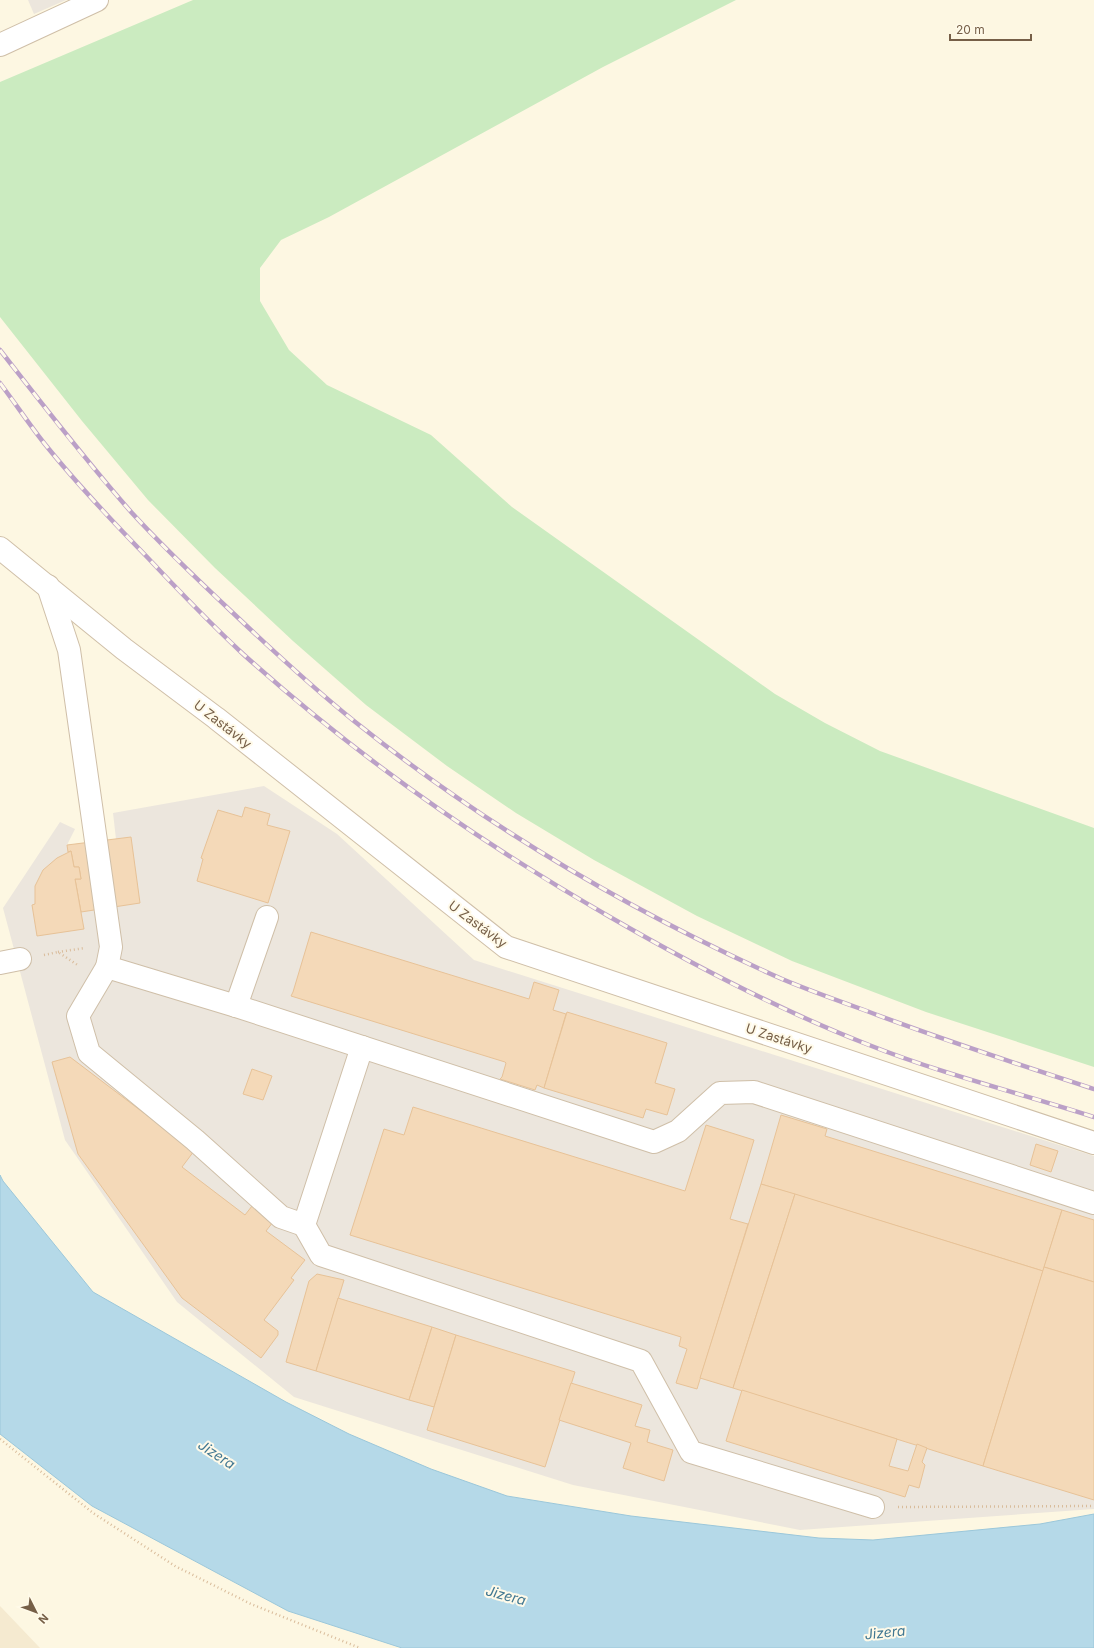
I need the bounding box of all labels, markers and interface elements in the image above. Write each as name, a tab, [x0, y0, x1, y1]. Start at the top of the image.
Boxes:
scale bar	[950, 16, 1031, 42]
text: 20 m	[956, 22, 985, 37]
street label: U Zastávky	[191, 696, 255, 752]
street label: U Zastávky	[446, 897, 510, 951]
street label: U Zastávky	[744, 1020, 814, 1056]
water label: Jizera	[195, 1436, 239, 1472]
water label: Jizera	[484, 1582, 528, 1609]
north arrow	[16, 1592, 56, 1632]
text: N	[35, 1611, 51, 1626]
water label: Jizera	[864, 1621, 906, 1643]

